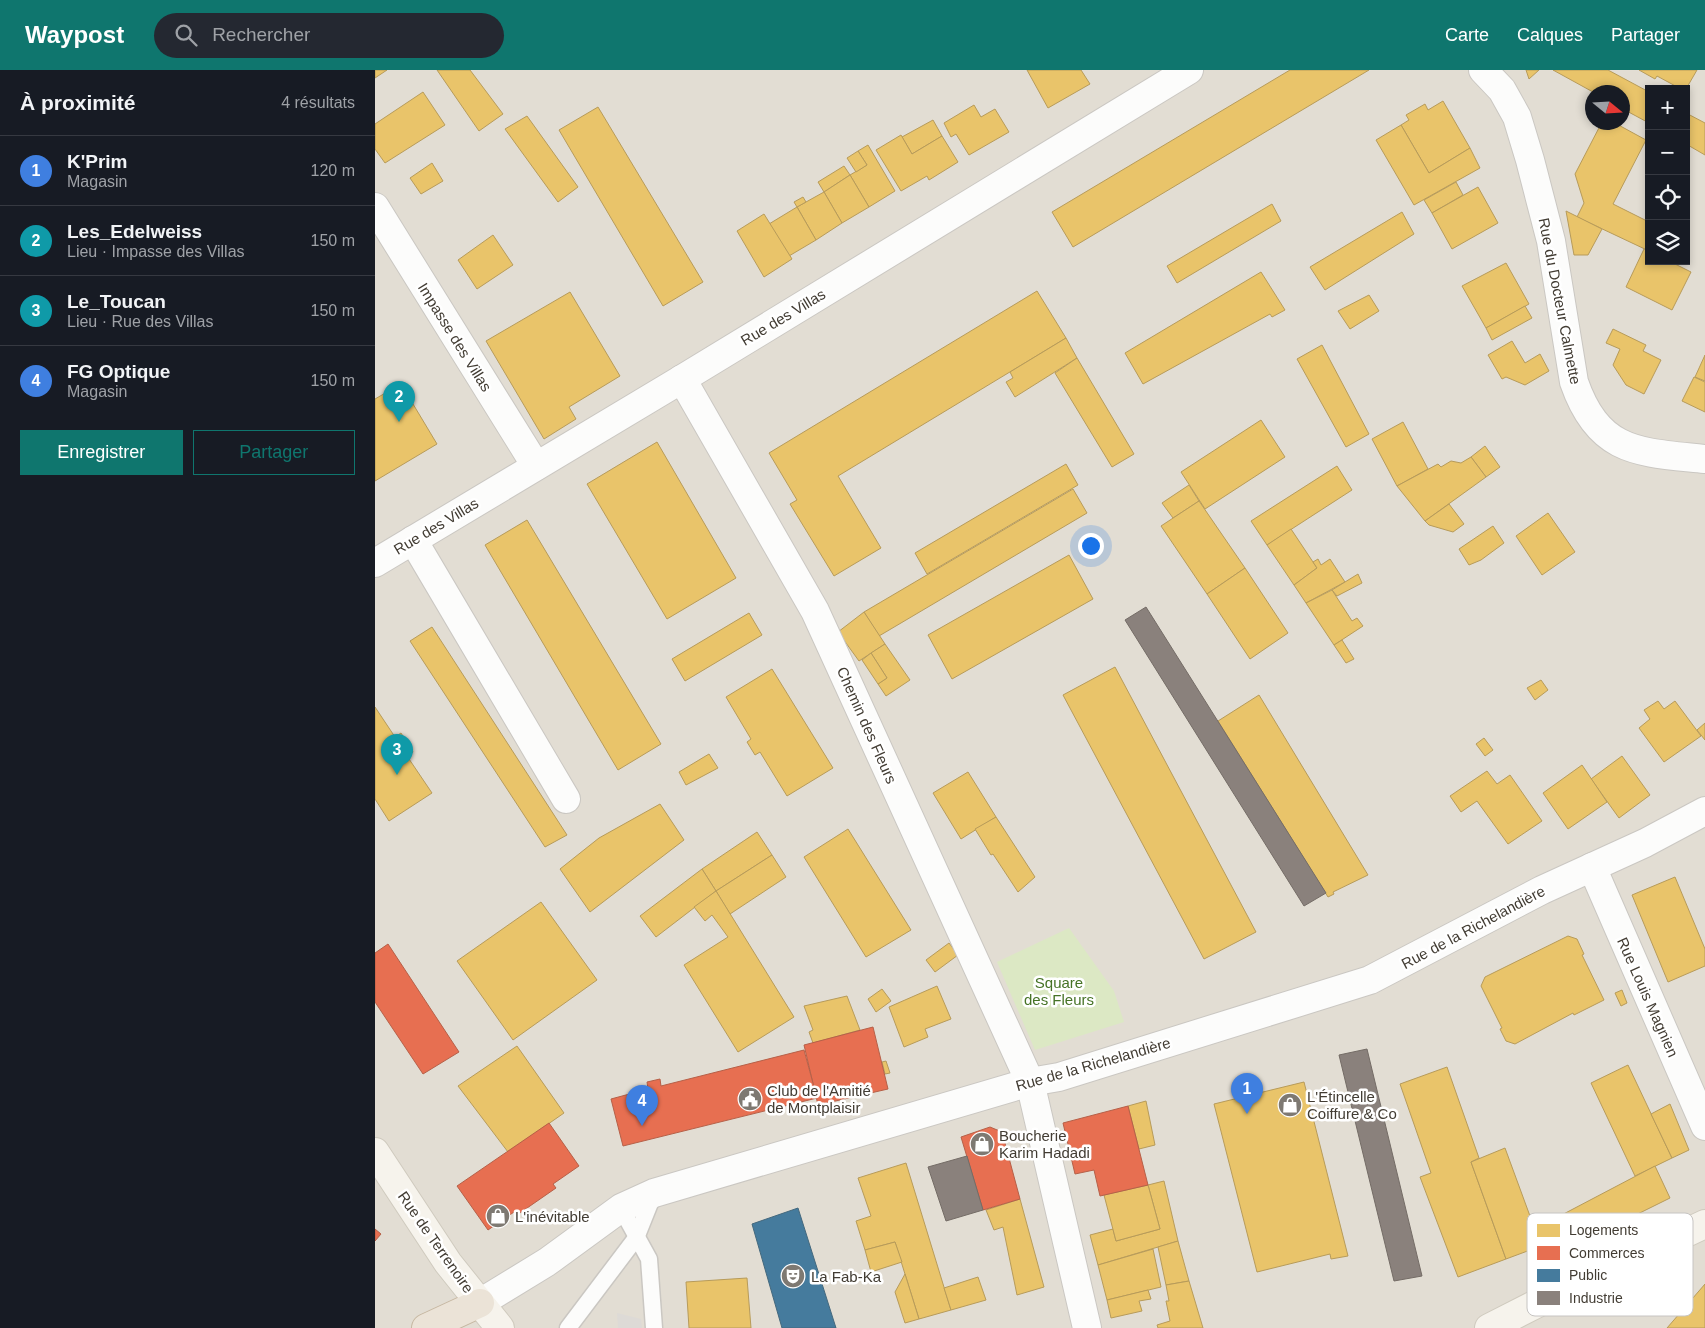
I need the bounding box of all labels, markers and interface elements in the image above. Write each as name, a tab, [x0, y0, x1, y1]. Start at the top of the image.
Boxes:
search box	[154, 13, 504, 58]
text: Waypost	[25, 21, 124, 48]
icon: search	[172, 21, 200, 49]
text: Rechercher	[212, 24, 310, 45]
text: Carte	[1445, 25, 1489, 45]
text: Calques	[1517, 25, 1583, 45]
text: Partager	[1611, 25, 1680, 45]
north arrow	[1585, 85, 1630, 130]
map controls	[1645, 85, 1690, 265]
button: +	[1645, 85, 1690, 130]
text: À proximité	[20, 91, 136, 114]
text: 4 résultats	[281, 94, 355, 111]
button: −	[1645, 130, 1690, 175]
text: K'Prim	[67, 151, 127, 172]
text: 1	[32, 162, 40, 179]
text: 120 m	[311, 162, 355, 179]
text: Magasin	[67, 173, 127, 190]
button: locate	[1645, 175, 1690, 220]
street label: Rue du Docteur Calmette	[1536, 216, 1584, 386]
button: layers	[1645, 220, 1690, 265]
text: Les_Edelweiss	[67, 221, 202, 242]
text: 2	[32, 232, 40, 249]
text: 150 m	[311, 232, 355, 249]
text: Lieu · Impasse des Villas	[67, 243, 245, 260]
street label: Impasse des Villas	[415, 280, 495, 394]
street label: Rue des Villas	[738, 285, 828, 349]
text: Le_Toucan	[67, 291, 166, 312]
text: 3	[32, 302, 40, 319]
text: 150 m	[311, 302, 355, 319]
text: Lieu · Rue des Villas	[67, 313, 213, 330]
text: FG Optique	[67, 361, 170, 382]
text: 4	[32, 372, 40, 389]
text: 150 m	[311, 372, 355, 389]
pin: 2	[383, 381, 415, 422]
text: Magasin	[67, 383, 127, 400]
button: Enregistrer	[20, 430, 183, 475]
button: Partager	[193, 430, 355, 475]
street label: Rue des Villas	[391, 494, 481, 558]
your location	[1078, 533, 1104, 559]
street label: Chemin des Fleurs	[834, 664, 900, 786]
pin: 3	[381, 734, 413, 775]
street label: Rue de la Richelandière	[1398, 882, 1548, 972]
street label: Rue Louis Magnien	[1614, 934, 1682, 1060]
park label: Square des Fleurs	[1024, 974, 1094, 1008]
street label: Rue de la Richelandière	[1014, 1034, 1172, 1094]
pin: 1	[1231, 1073, 1263, 1114]
place label: Club de l'Amitié de Montplaisir	[767, 1082, 871, 1116]
pin: 4	[626, 1085, 658, 1126]
public building icon: Club de l'Amitié de Montplaisir	[737, 1086, 763, 1112]
place label: L'Étincelle Coiffure & Co	[1307, 1088, 1397, 1122]
shop icon: L'Étincelle Coiffure & Co	[1277, 1092, 1303, 1118]
place label: Boucherie Karim Hadadi	[999, 1127, 1090, 1161]
shop icon: Boucherie Karim Hadadi	[969, 1131, 995, 1157]
street label: Rue de Terrenoire	[395, 1188, 477, 1296]
shop icon: L'inévitable	[485, 1203, 511, 1229]
place label: L'inévitable	[515, 1208, 590, 1225]
legend	[1527, 1213, 1693, 1316]
text: Logements	[1569, 1222, 1638, 1238]
text: Commerces	[1569, 1245, 1644, 1261]
theatre icon: La Fab-Ka	[780, 1263, 806, 1289]
text: Public	[1569, 1267, 1607, 1283]
place label: La Fab-Ka	[811, 1268, 882, 1285]
text: Industrie	[1569, 1290, 1623, 1306]

